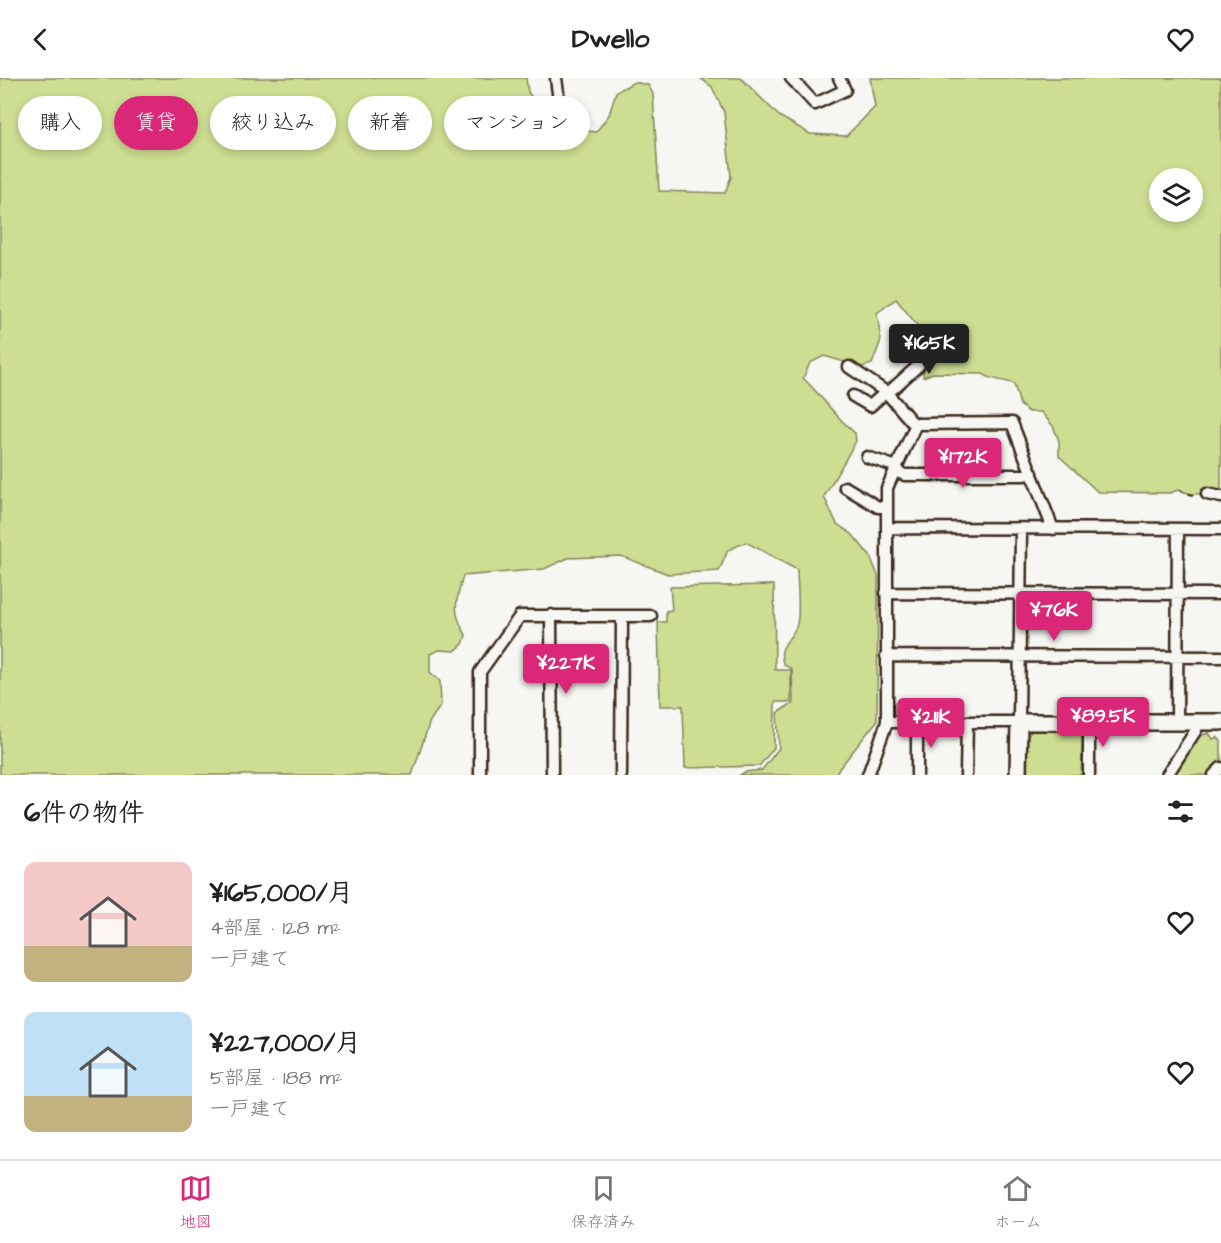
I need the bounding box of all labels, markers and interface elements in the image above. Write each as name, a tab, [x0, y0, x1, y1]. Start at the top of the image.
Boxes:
text: Dwello	[572, 20, 649, 58]
icon: back	[24, 23, 57, 56]
icon: heart	[1164, 23, 1197, 56]
chip: 購入	[18, 96, 102, 150]
chip: 賃貸	[114, 96, 198, 150]
chip: 絞り込み	[210, 96, 336, 150]
chip: 新着	[348, 96, 432, 150]
chip: マンション	[444, 96, 590, 150]
map controls	[1149, 168, 1203, 222]
button: layers	[1149, 168, 1203, 222]
pin: ¥165K	[887, 324, 971, 375]
text: ¥165K	[903, 329, 955, 357]
pin: ¥172K	[921, 438, 1005, 489]
text: ¥172K	[938, 443, 988, 471]
pin: ¥76K	[1018, 591, 1090, 642]
text: ¥76K	[1030, 596, 1078, 624]
pin: ¥227K	[524, 644, 608, 695]
text: ¥227K	[537, 649, 595, 677]
pin: ¥89.5K	[1054, 697, 1152, 748]
pin: ¥211K	[889, 698, 973, 749]
text: ¥89.5K	[1071, 702, 1135, 730]
text: ¥211K	[911, 703, 951, 731]
text: 6件の物件	[24, 795, 144, 831]
icon: filters	[1164, 795, 1197, 828]
text: ¥165,000/月	[210, 875, 354, 911]
icon: home	[72, 886, 144, 958]
icon: heart	[1164, 906, 1197, 939]
text: 4部屋 · 128 m²	[210, 914, 341, 942]
text: 一戸建て	[210, 945, 290, 973]
text: ¥227,000/月	[210, 1025, 361, 1061]
icon: home	[72, 1036, 144, 1108]
icon: heart	[1164, 1056, 1197, 1089]
text: 5部屋 · 188 m²	[210, 1064, 343, 1092]
text: 一戸建て	[210, 1095, 290, 1123]
tab: 地図	[179, 1172, 212, 1233]
tab: 保存済み	[571, 1172, 635, 1233]
tab: ホーム	[994, 1172, 1042, 1233]

